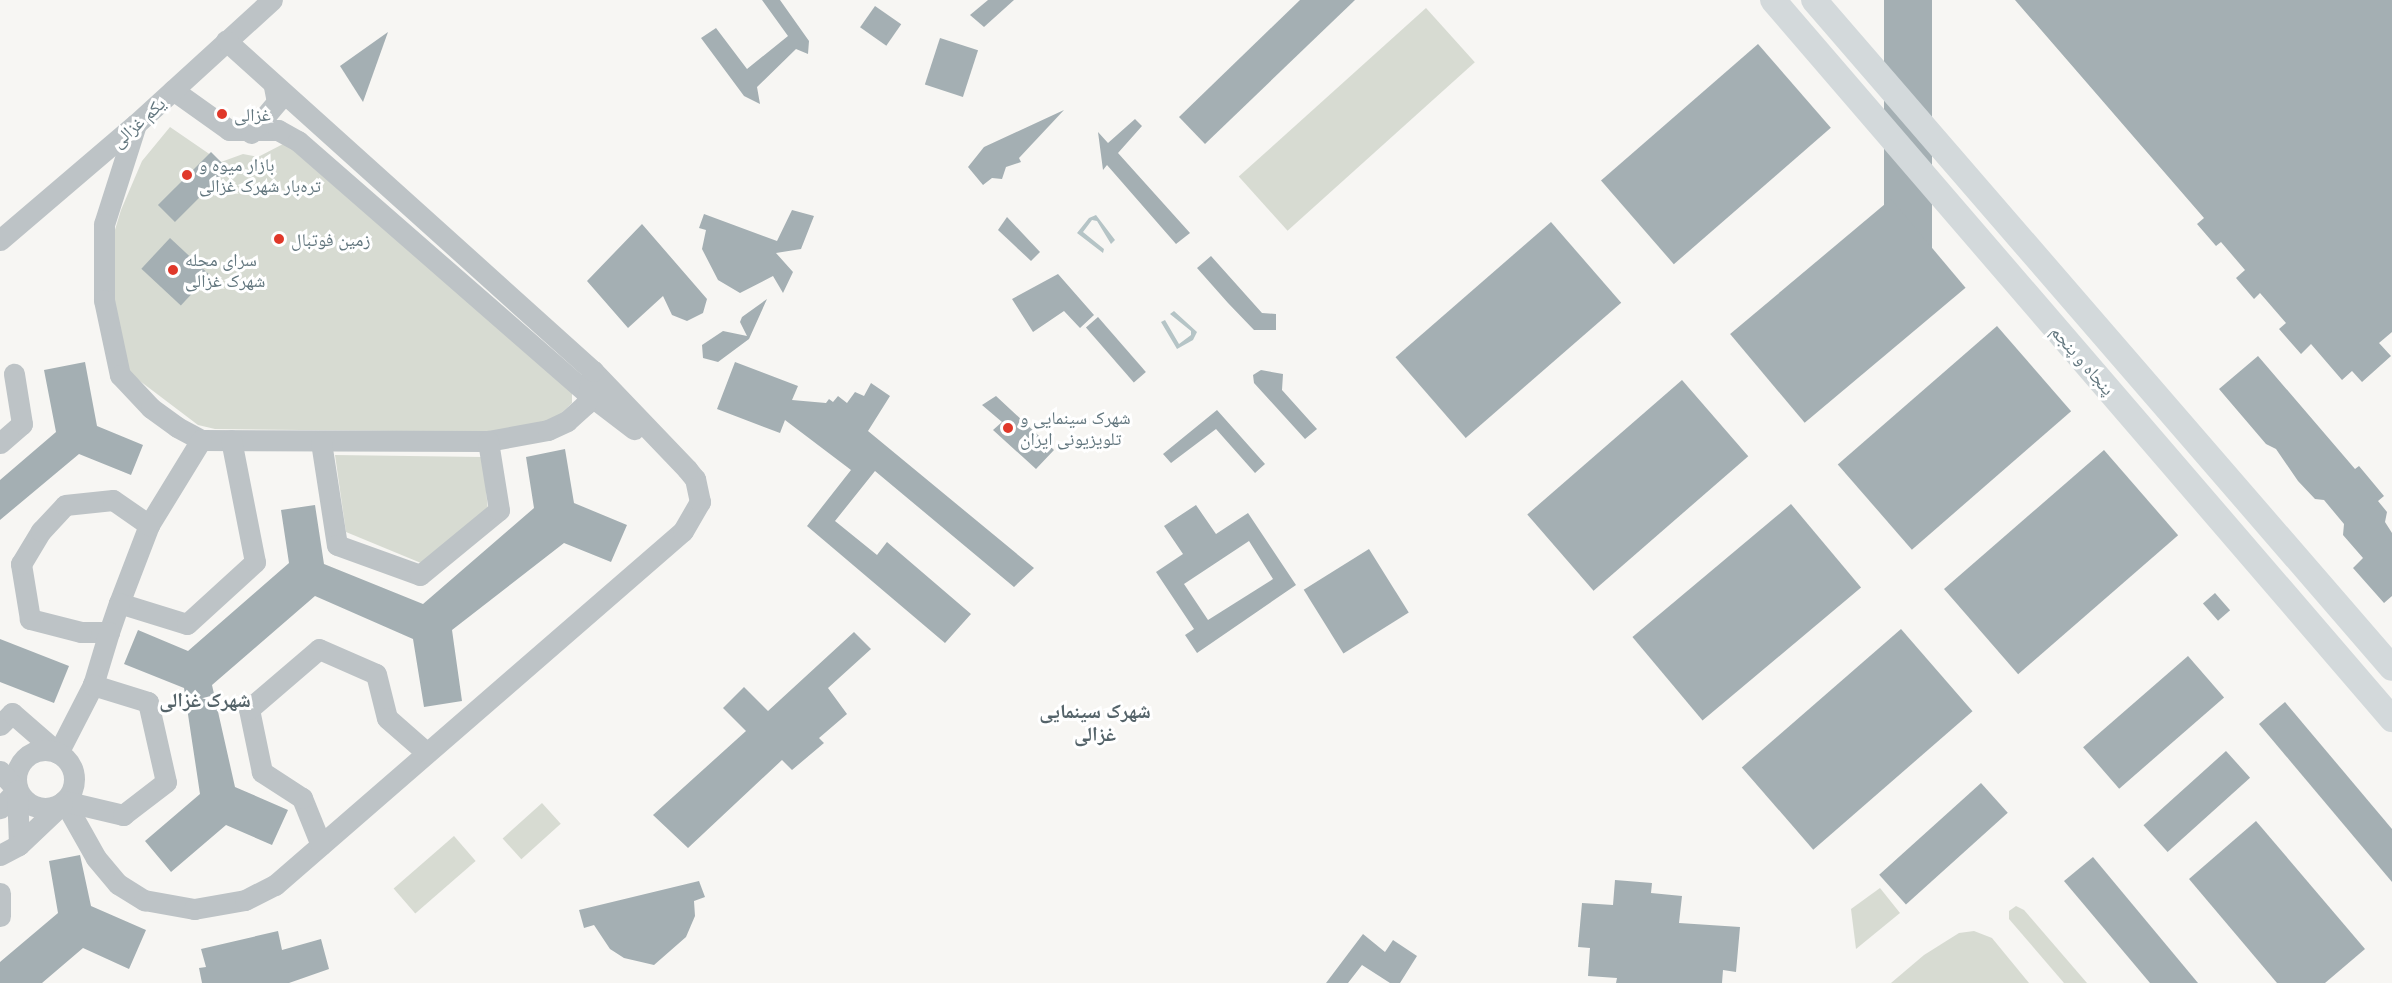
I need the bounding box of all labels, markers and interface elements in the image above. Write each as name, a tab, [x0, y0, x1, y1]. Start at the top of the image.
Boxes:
street label: یکم غزالی	[107, 92, 169, 152]
place label: غزالی	[234, 103, 271, 125]
marker: غزالی	[215, 107, 229, 121]
place label: بازار میوه و تره‌بار شهرک غزالی	[199, 154, 321, 196]
marker: بازار میوه و تره‌بار شهرک غزالی	[180, 168, 194, 182]
place label: زمین فوتبال	[291, 228, 370, 250]
marker: زمین فوتبال	[272, 232, 286, 246]
place label: سرای محله شهرک غزالی	[185, 249, 265, 292]
marker: سرای محله شهرک غزالی	[166, 263, 180, 277]
street label: پنجاه و پنجم	[2047, 321, 2119, 399]
place label: شهرک سینمایی و تلویزیونی ایران	[1020, 407, 1131, 450]
marker: شهرک سینمایی و تلویزیونی ایران	[1001, 421, 1015, 435]
district label: شهرک غزالی	[159, 687, 251, 711]
district label: شهرک سینمایی غزالی	[1039, 698, 1151, 745]

